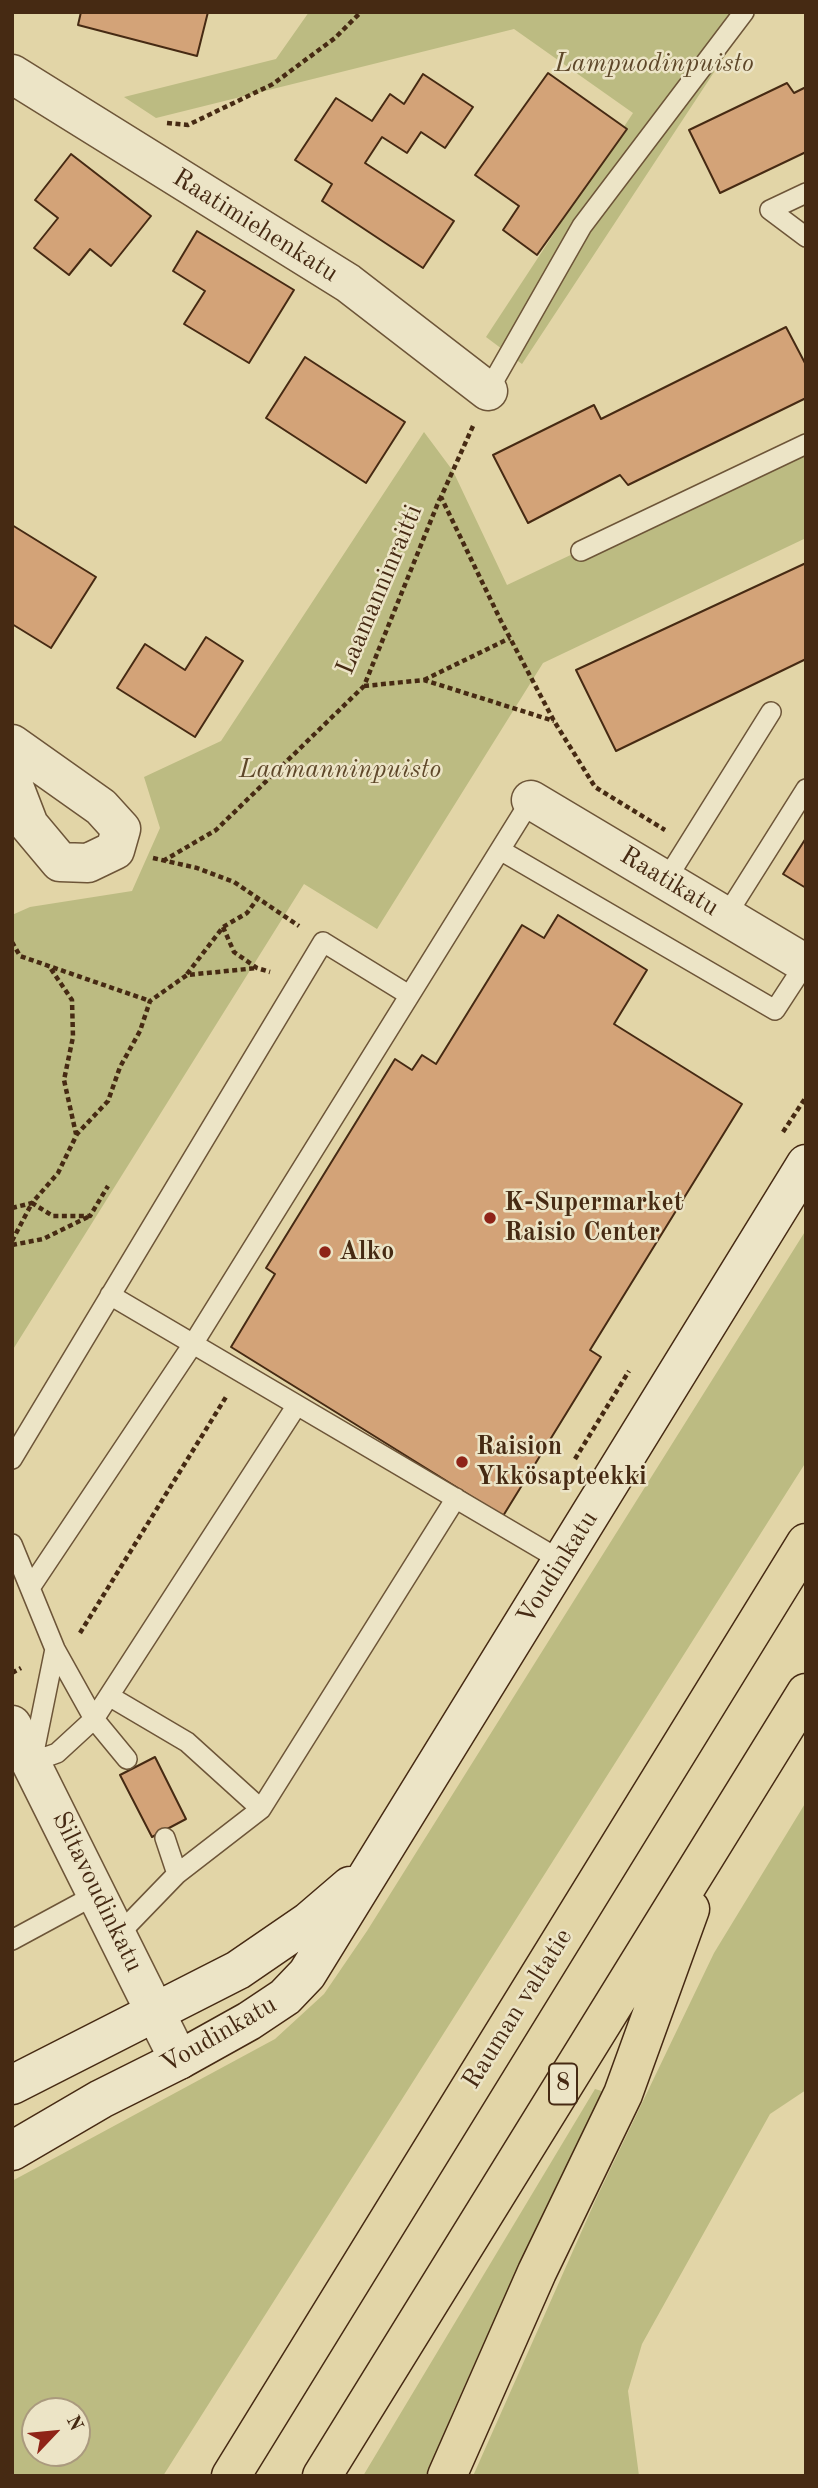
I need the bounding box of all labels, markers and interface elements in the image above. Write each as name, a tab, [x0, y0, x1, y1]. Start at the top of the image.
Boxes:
park label: Lampuodinpuisto	[554, 48, 754, 80]
street label: Raatimiehenkatu	[166, 163, 344, 289]
street label: Laamanninraitti	[330, 500, 430, 680]
park label: Laamanninpuisto	[239, 754, 441, 786]
street label: Raatikatu	[614, 840, 724, 924]
place label: K-Supermarket Raisio Center	[504, 1187, 683, 1248]
marker: K-Supermarket Raisio Center	[482, 1210, 498, 1226]
place label: Alko	[339, 1236, 394, 1268]
marker: Alko	[317, 1244, 333, 1260]
place label: Raision Ykkösapteekki	[476, 1431, 647, 1492]
marker: Raision Ykkösapteekki	[454, 1454, 470, 1470]
street label: Voudinkatu	[511, 1505, 605, 1631]
street label: Siltavoudinkatu	[45, 1807, 149, 1977]
street label: Rauman valtatie	[456, 1923, 580, 2095]
street label: Voudinkatu	[156, 1989, 282, 2081]
road number: 8	[549, 2064, 577, 2104]
north arrow	[21, 2397, 91, 2467]
text: N	[62, 2413, 85, 2434]

